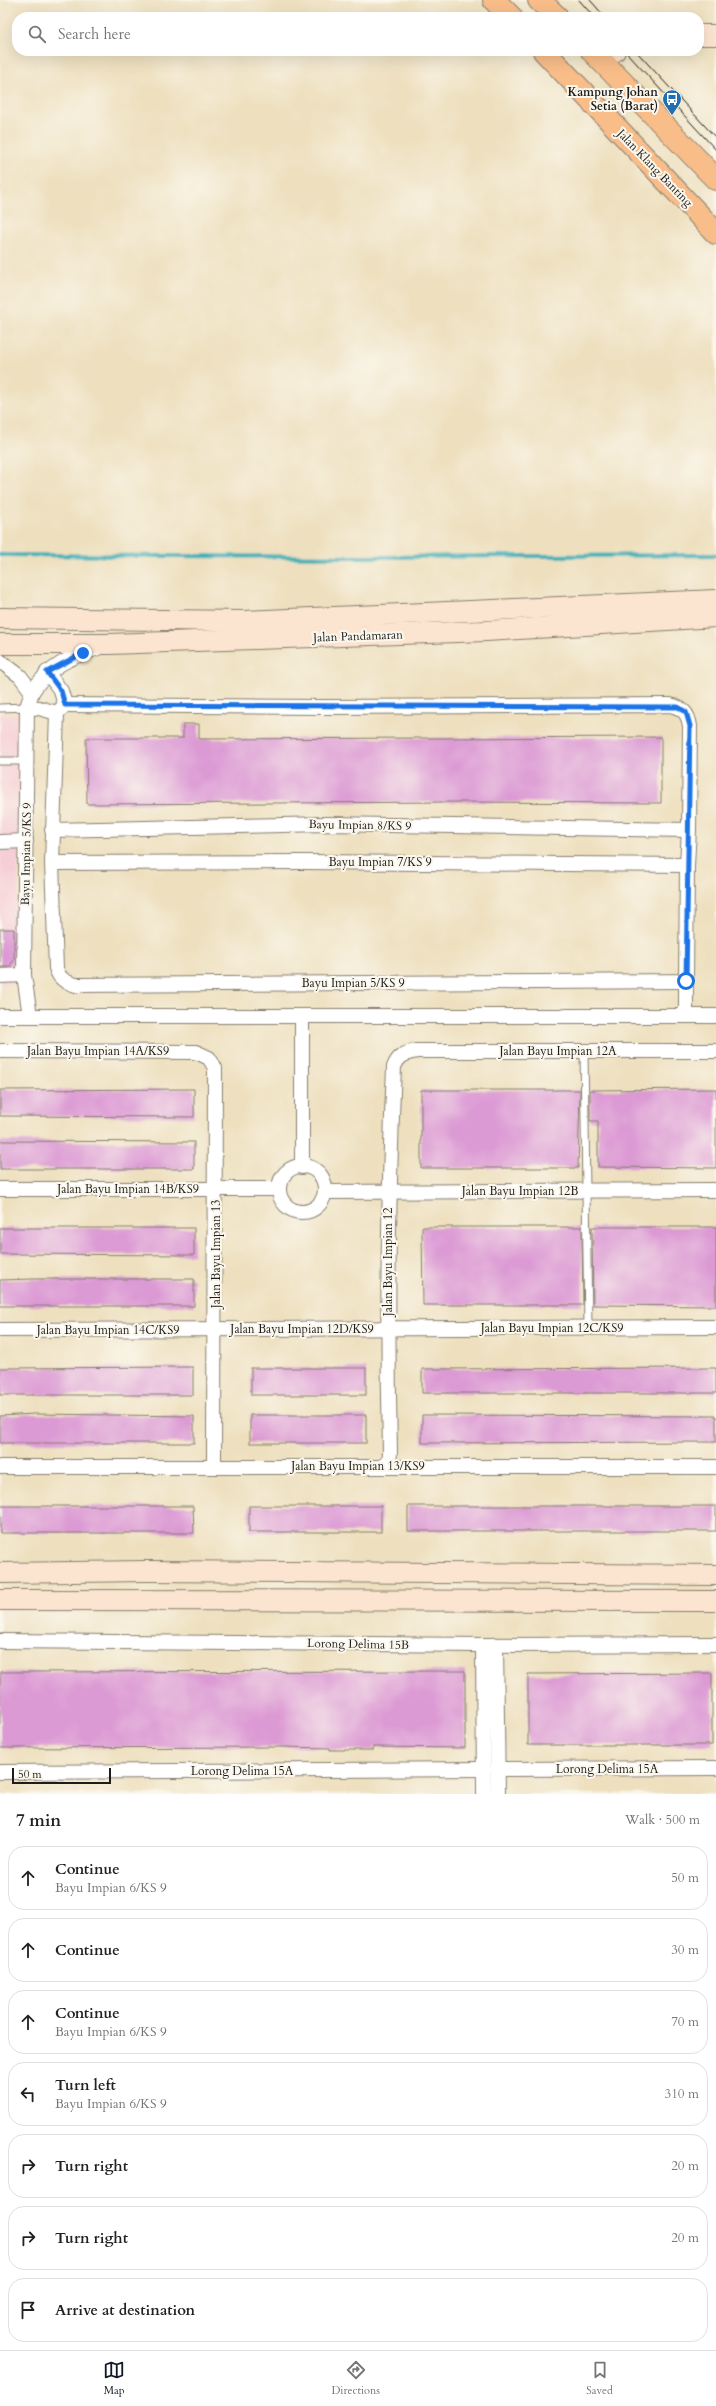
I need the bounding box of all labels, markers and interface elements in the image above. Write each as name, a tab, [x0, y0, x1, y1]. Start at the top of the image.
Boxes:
search box	[12, 12, 704, 56]
icon: search	[26, 23, 48, 45]
text: Search here	[58, 24, 131, 44]
place label: Kampung Johan Setia (Barat)	[567, 84, 658, 114]
bus stop icon: Kampung Johan Setia (Barat)	[661, 88, 683, 116]
street label: Jalan Klang Banting	[612, 124, 696, 211]
street label: Jalan Pandamaran	[311, 626, 403, 646]
route end	[74, 644, 92, 662]
street label: Bayu Impian 5/KS 9	[17, 802, 35, 906]
street label: Bayu Impian 8/KS 9	[308, 816, 412, 834]
street label: Bayu Impian 7/KS 9	[328, 854, 432, 870]
route start	[677, 972, 695, 990]
street label: Bayu Impian 5/KS 9	[301, 975, 405, 991]
street label: Jalan Bayu Impian 14A/KS9	[25, 1043, 169, 1059]
street label: Jalan Bayu Impian 12A	[497, 1043, 617, 1059]
street label: Jalan Bayu Impian 14B/KS9	[55, 1181, 199, 1197]
street label: Jalan Bayu Impian 12B	[460, 1183, 578, 1199]
street label: Jalan Bayu Impian 13	[208, 1200, 224, 1310]
street label: Jalan Bayu Impian 12	[380, 1208, 396, 1318]
street label: Jalan Bayu Impian 12C/KS9	[479, 1320, 623, 1336]
street label: Jalan Bayu Impian 12D/KS9	[228, 1321, 374, 1337]
street label: Jalan Bayu Impian 14C/KS9	[35, 1322, 179, 1338]
street label: Jalan Bayu Impian 13/KS9	[289, 1458, 425, 1474]
street label: Lorong Delima 15B	[307, 1635, 409, 1653]
street label: Lorong Delima 15A	[556, 1761, 659, 1777]
street label: Lorong Delima 15A	[191, 1763, 294, 1779]
scale bar	[12, 1766, 111, 1785]
text: 50 m	[18, 1767, 42, 1782]
text: 7 min	[16, 1809, 61, 1832]
text: Walk · 500 m	[625, 1811, 700, 1829]
text: Continue	[55, 1859, 120, 1879]
icon: ahead	[17, 1867, 39, 1889]
text: 50 m	[671, 1869, 699, 1887]
text: Bayu Impian 6/KS 9	[55, 1879, 167, 1897]
icon: ahead	[17, 1939, 39, 1961]
text: Continue	[55, 1940, 120, 1960]
text: 30 m	[671, 1941, 699, 1959]
text: Continue	[55, 2003, 120, 2023]
icon: ahead	[17, 2011, 39, 2033]
text: 70 m	[671, 2013, 699, 2031]
text: Bayu Impian 6/KS 9	[55, 2023, 167, 2041]
text: Turn left	[55, 2075, 116, 2095]
icon: left	[17, 2083, 39, 2105]
text: 310 m	[665, 2085, 699, 2103]
text: Bayu Impian 6/KS 9	[55, 2095, 167, 2113]
icon: right	[17, 2155, 39, 2177]
text: Turn right	[55, 2156, 128, 2176]
text: 20 m	[671, 2157, 699, 2175]
icon: right	[17, 2227, 39, 2249]
text: Turn right	[55, 2228, 128, 2248]
text: 20 m	[671, 2229, 699, 2247]
icon: arrive	[17, 2299, 39, 2321]
text: Arrive at destination	[55, 2300, 195, 2320]
tab: Map	[103, 2359, 125, 2398]
tab: Directions	[331, 2359, 380, 2398]
tab: Saved	[586, 2359, 613, 2398]

